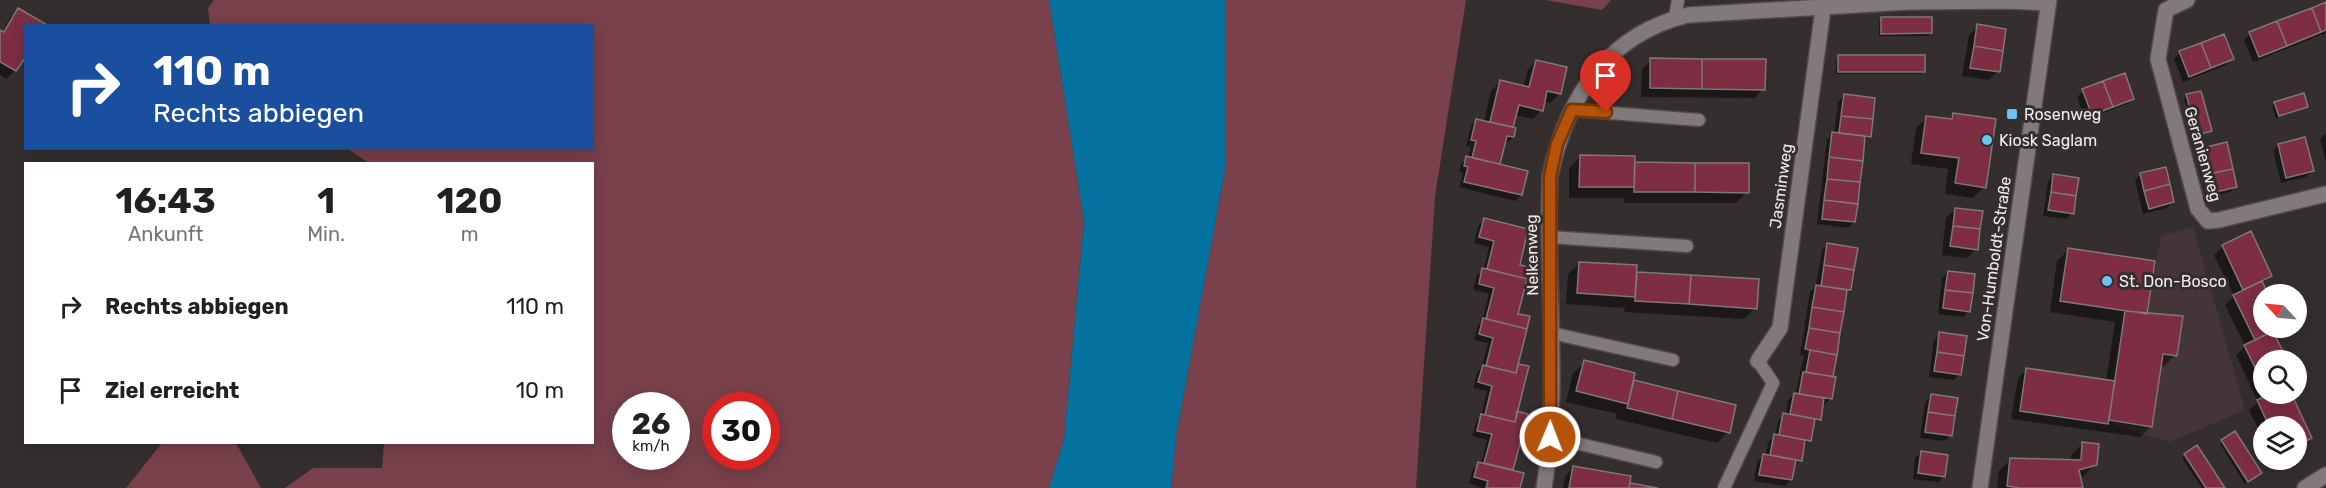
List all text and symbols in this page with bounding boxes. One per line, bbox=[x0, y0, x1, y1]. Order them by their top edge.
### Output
text: 110 m bbox=[153, 46, 271, 96]
icon: right bbox=[54, 48, 132, 126]
pin bbox=[1580, 50, 1631, 112]
icon: arrive bbox=[1589, 59, 1622, 92]
text: Rechts abbiegen bbox=[153, 97, 364, 129]
street label: Geranienweg bbox=[2180, 104, 2226, 204]
place label: Rosenweg bbox=[2024, 105, 2101, 124]
marker: Rosenweg bbox=[2005, 107, 2019, 121]
place label: Kiosk Saglam bbox=[1999, 131, 2097, 150]
marker: Kiosk Saglam bbox=[1980, 133, 1994, 147]
street label: Jasminweg bbox=[1766, 142, 1796, 230]
street label: Von-Humboldt-Straße bbox=[1973, 175, 2015, 343]
text: 16:43 bbox=[116, 179, 216, 222]
text: 1 bbox=[317, 179, 335, 222]
text: 120 bbox=[437, 179, 502, 222]
street label: Nelkenweg bbox=[1522, 214, 1542, 296]
text: Ankunft bbox=[128, 222, 203, 246]
text: Min. bbox=[307, 222, 345, 246]
text: m bbox=[461, 222, 478, 246]
place label: St. Don-Bosco bbox=[2119, 272, 2227, 291]
marker: St. Don-Bosco bbox=[2100, 274, 2114, 288]
north arrow bbox=[2253, 284, 2307, 338]
map controls bbox=[2253, 284, 2307, 470]
icon: right bbox=[54, 290, 87, 323]
text: Rechts abbiegen bbox=[105, 293, 289, 320]
text: 110 m bbox=[506, 293, 564, 320]
button: search bbox=[2253, 350, 2307, 404]
icon: arrive bbox=[54, 374, 87, 407]
text: Ziel erreicht bbox=[105, 377, 239, 404]
text: 10 m bbox=[516, 377, 564, 404]
speed limit sign: 30 bbox=[702, 392, 780, 470]
position arrow bbox=[1518, 405, 1582, 469]
text: 26 bbox=[631, 406, 671, 442]
button: layers bbox=[2253, 416, 2307, 470]
text: km/h bbox=[632, 437, 670, 455]

